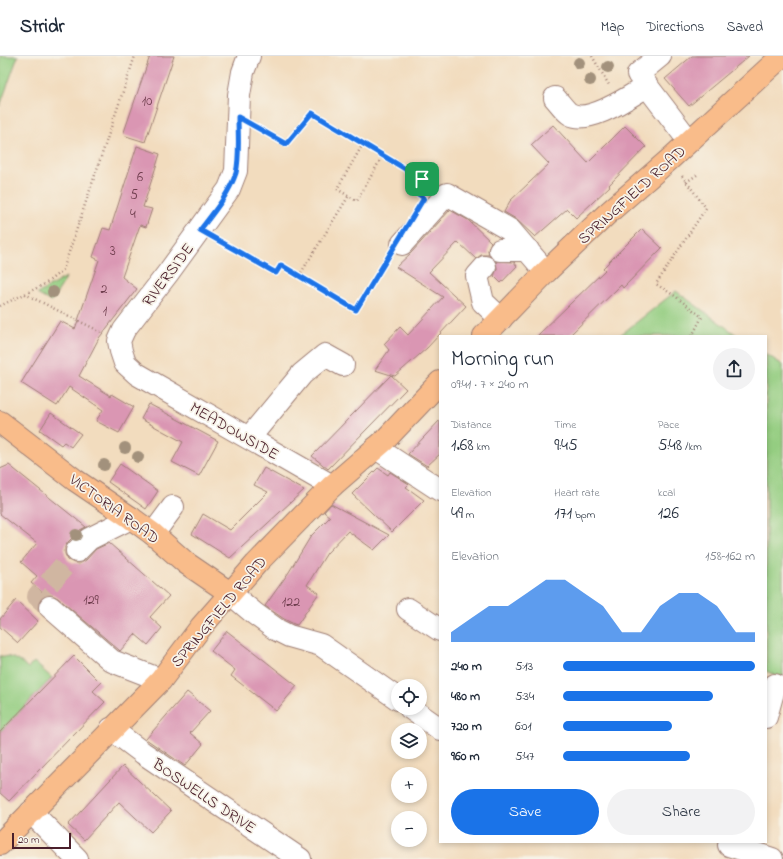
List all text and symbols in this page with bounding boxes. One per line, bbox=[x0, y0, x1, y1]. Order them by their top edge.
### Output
text: Stridr bbox=[20, 14, 64, 41]
text: Map bbox=[601, 17, 624, 38]
text: Directions bbox=[646, 17, 704, 38]
text: Saved bbox=[726, 17, 763, 38]
house number: 10 bbox=[142, 91, 152, 112]
street label: SPRINGFIELD ROAD bbox=[573, 140, 692, 251]
pin bbox=[405, 162, 439, 196]
house number: 6 bbox=[137, 167, 143, 188]
icon: arrive bbox=[411, 168, 433, 190]
house number: 5 bbox=[130, 185, 138, 206]
house number: 4 bbox=[130, 204, 136, 225]
street label: RIVERSIDE bbox=[137, 238, 200, 312]
house number: 3 bbox=[110, 241, 116, 262]
house number: 2 bbox=[101, 279, 108, 300]
house number: 1 bbox=[103, 301, 108, 322]
text: Morning run bbox=[451, 344, 554, 376]
button: share bbox=[713, 348, 755, 390]
text: 09:41 · 7 × 240 m bbox=[451, 375, 529, 394]
street label: MEADOWSIDE bbox=[185, 396, 283, 467]
text: Distance bbox=[451, 417, 492, 433]
text: Time bbox=[554, 417, 576, 433]
text: Pace bbox=[658, 417, 679, 433]
text: 1.68 bbox=[451, 433, 474, 458]
text: 9:45 bbox=[554, 433, 578, 458]
text: 5:48 bbox=[658, 433, 682, 458]
text: km bbox=[474, 439, 490, 455]
text: /km bbox=[682, 439, 702, 455]
street label: VICTORIA ROAD bbox=[63, 468, 164, 551]
text: Elevation bbox=[451, 485, 491, 501]
text: Heart rate bbox=[554, 485, 599, 501]
text: kcal bbox=[658, 485, 675, 501]
text: 49 bbox=[451, 501, 463, 526]
text: 171 bbox=[554, 501, 572, 526]
text: 126 bbox=[658, 501, 679, 526]
text: m bbox=[463, 507, 474, 523]
text: bpm bbox=[572, 507, 595, 523]
text: Elevation bbox=[451, 547, 499, 566]
text: 158–162 m bbox=[705, 547, 755, 566]
street label: SPRINGFIELD ROAD bbox=[166, 551, 273, 673]
house number: 129 bbox=[83, 590, 100, 611]
house number: 122 bbox=[282, 592, 300, 613]
text: 240 m bbox=[451, 657, 482, 676]
text: 5:13 bbox=[515, 657, 533, 676]
map controls bbox=[391, 679, 427, 847]
button: locate bbox=[391, 679, 427, 715]
text: 480 m bbox=[451, 687, 480, 706]
text: 5:34 bbox=[515, 687, 534, 706]
text: 720 m bbox=[451, 717, 482, 736]
text: 6:01 bbox=[515, 717, 532, 736]
button: layers bbox=[391, 723, 427, 759]
text: 960 m bbox=[451, 747, 480, 766]
text: 5:47 bbox=[515, 747, 534, 766]
street label: BOSWELLS DRIVE bbox=[146, 752, 260, 840]
button: + bbox=[391, 767, 427, 803]
button: Save bbox=[451, 789, 599, 835]
button: Share bbox=[607, 789, 755, 835]
button: − bbox=[391, 811, 427, 847]
scale bar bbox=[12, 831, 71, 850]
text: 20 m bbox=[18, 832, 40, 848]

